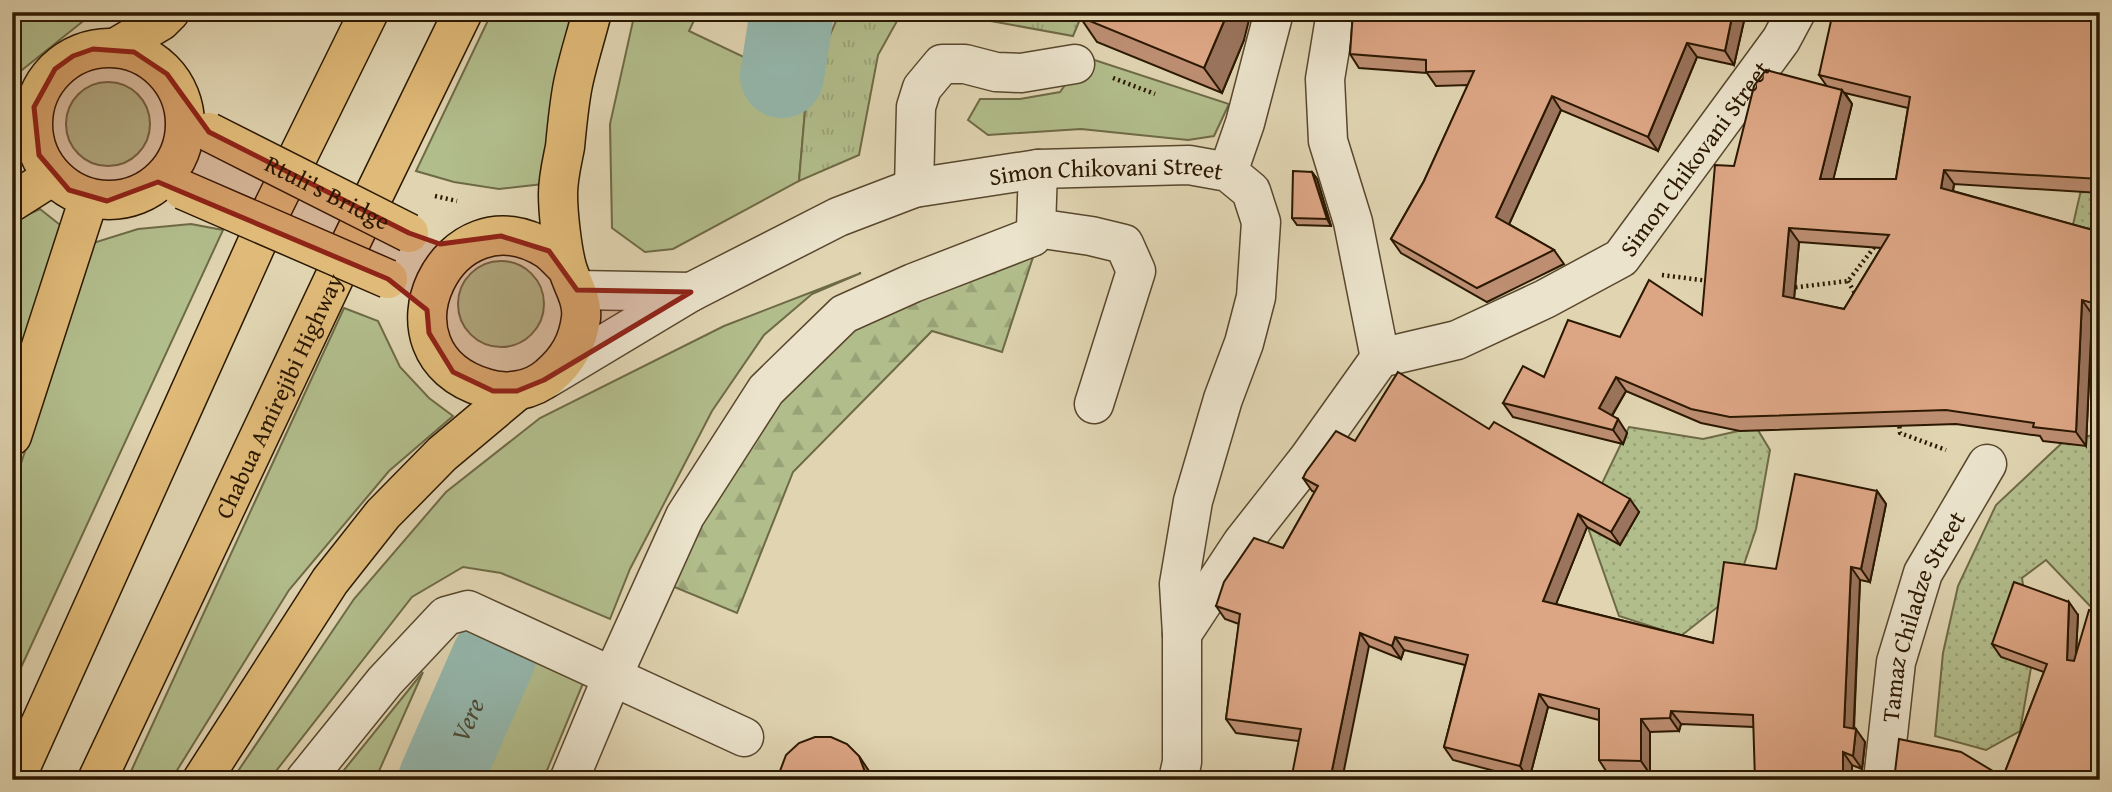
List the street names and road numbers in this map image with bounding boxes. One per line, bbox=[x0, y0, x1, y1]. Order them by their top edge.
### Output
street label: Simon Chikovani Street bbox=[1611, 53, 1778, 263]
street label: Rtuli's Bridge bbox=[259, 146, 396, 238]
street label: Simon Chikovani Street bbox=[987, 147, 1227, 194]
street label: Chabua Amirejibi Highway bbox=[206, 267, 351, 524]
street label: Tamaz Chiladze Street bbox=[1872, 504, 1974, 724]

